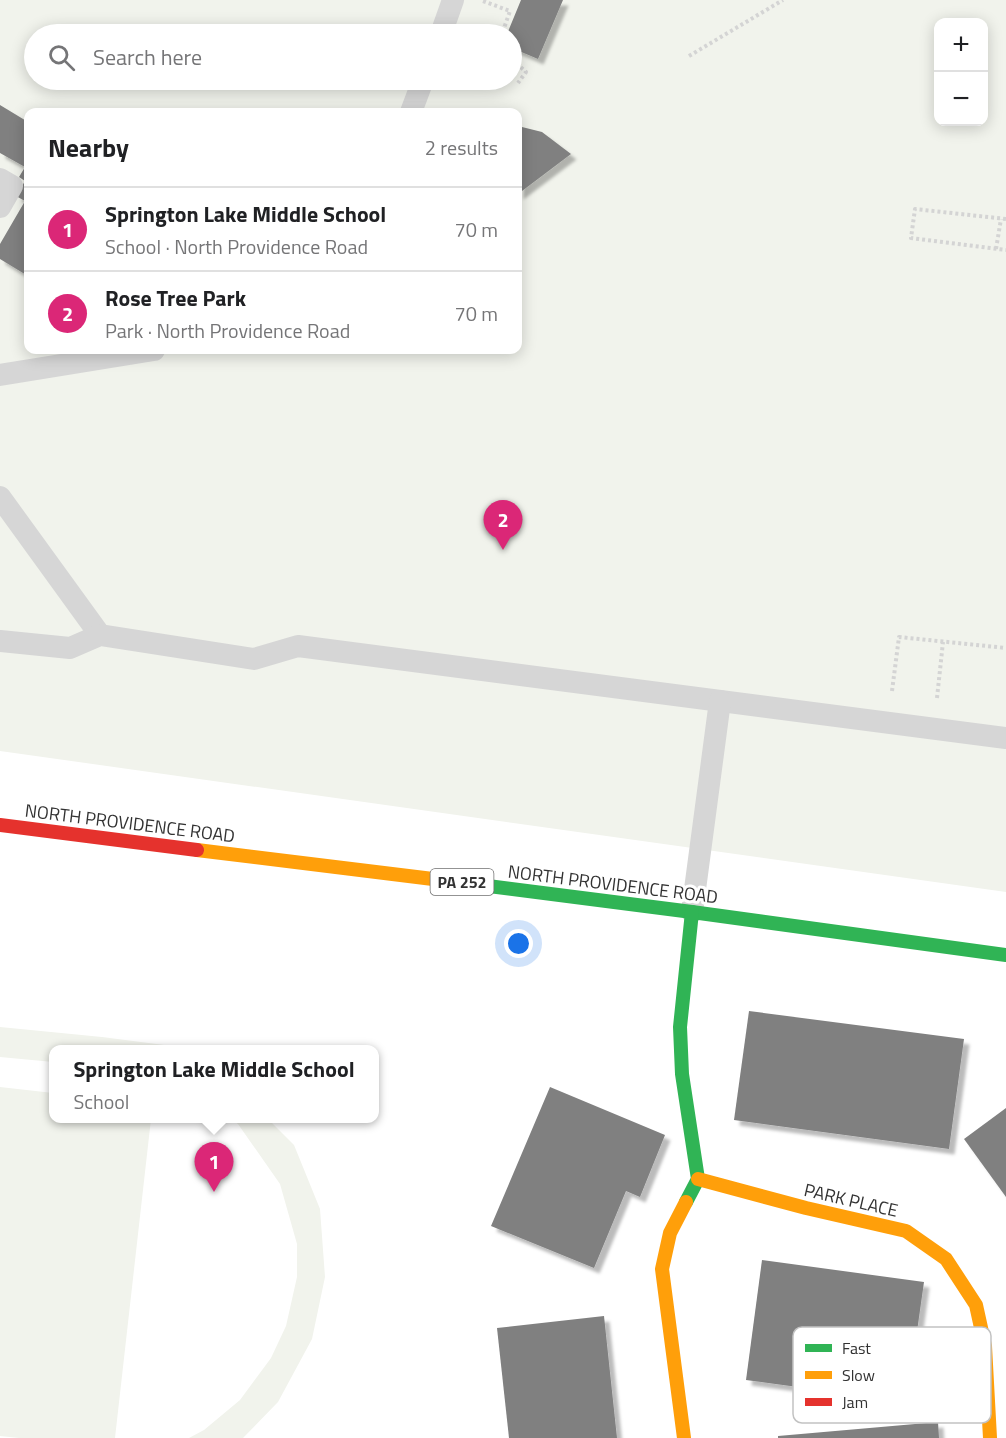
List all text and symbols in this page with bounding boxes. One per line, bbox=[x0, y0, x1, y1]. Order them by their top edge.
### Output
map controls bbox=[934, 18, 988, 126]
button: + bbox=[934, 18, 988, 72]
search box bbox=[24, 24, 522, 90]
text: Search here bbox=[93, 40, 202, 74]
icon: search bbox=[45, 41, 78, 74]
button: − bbox=[934, 72, 988, 126]
text: Nearby bbox=[48, 128, 129, 167]
text: 2 results bbox=[425, 132, 498, 163]
text: Springton Lake Middle School bbox=[105, 197, 386, 231]
text: 1 bbox=[62, 214, 73, 245]
text: 70 m bbox=[454, 214, 498, 245]
text: School · North Providence Road bbox=[105, 231, 368, 262]
text: Rose Tree Park bbox=[105, 281, 246, 315]
text: 2 bbox=[62, 298, 73, 329]
text: 70 m bbox=[454, 298, 498, 329]
text: Park · North Providence Road bbox=[105, 315, 350, 346]
pin: 2 bbox=[484, 500, 522, 550]
street label: NORTH PROVIDENCE ROAD bbox=[23, 797, 237, 849]
street label: NORTH PROVIDENCE ROAD bbox=[506, 858, 720, 910]
road number: PA 252 bbox=[430, 869, 494, 895]
your location bbox=[504, 929, 533, 958]
popup bbox=[49, 1045, 379, 1123]
text: Springton Lake Middle School bbox=[73, 1052, 355, 1086]
text: School bbox=[73, 1086, 129, 1117]
pin: 1 bbox=[194, 1142, 234, 1192]
street label: PARK PLACE bbox=[801, 1176, 901, 1224]
legend bbox=[793, 1327, 991, 1423]
text: Fast bbox=[842, 1336, 871, 1360]
text: Slow bbox=[842, 1363, 875, 1387]
text: Jam bbox=[842, 1390, 868, 1414]

